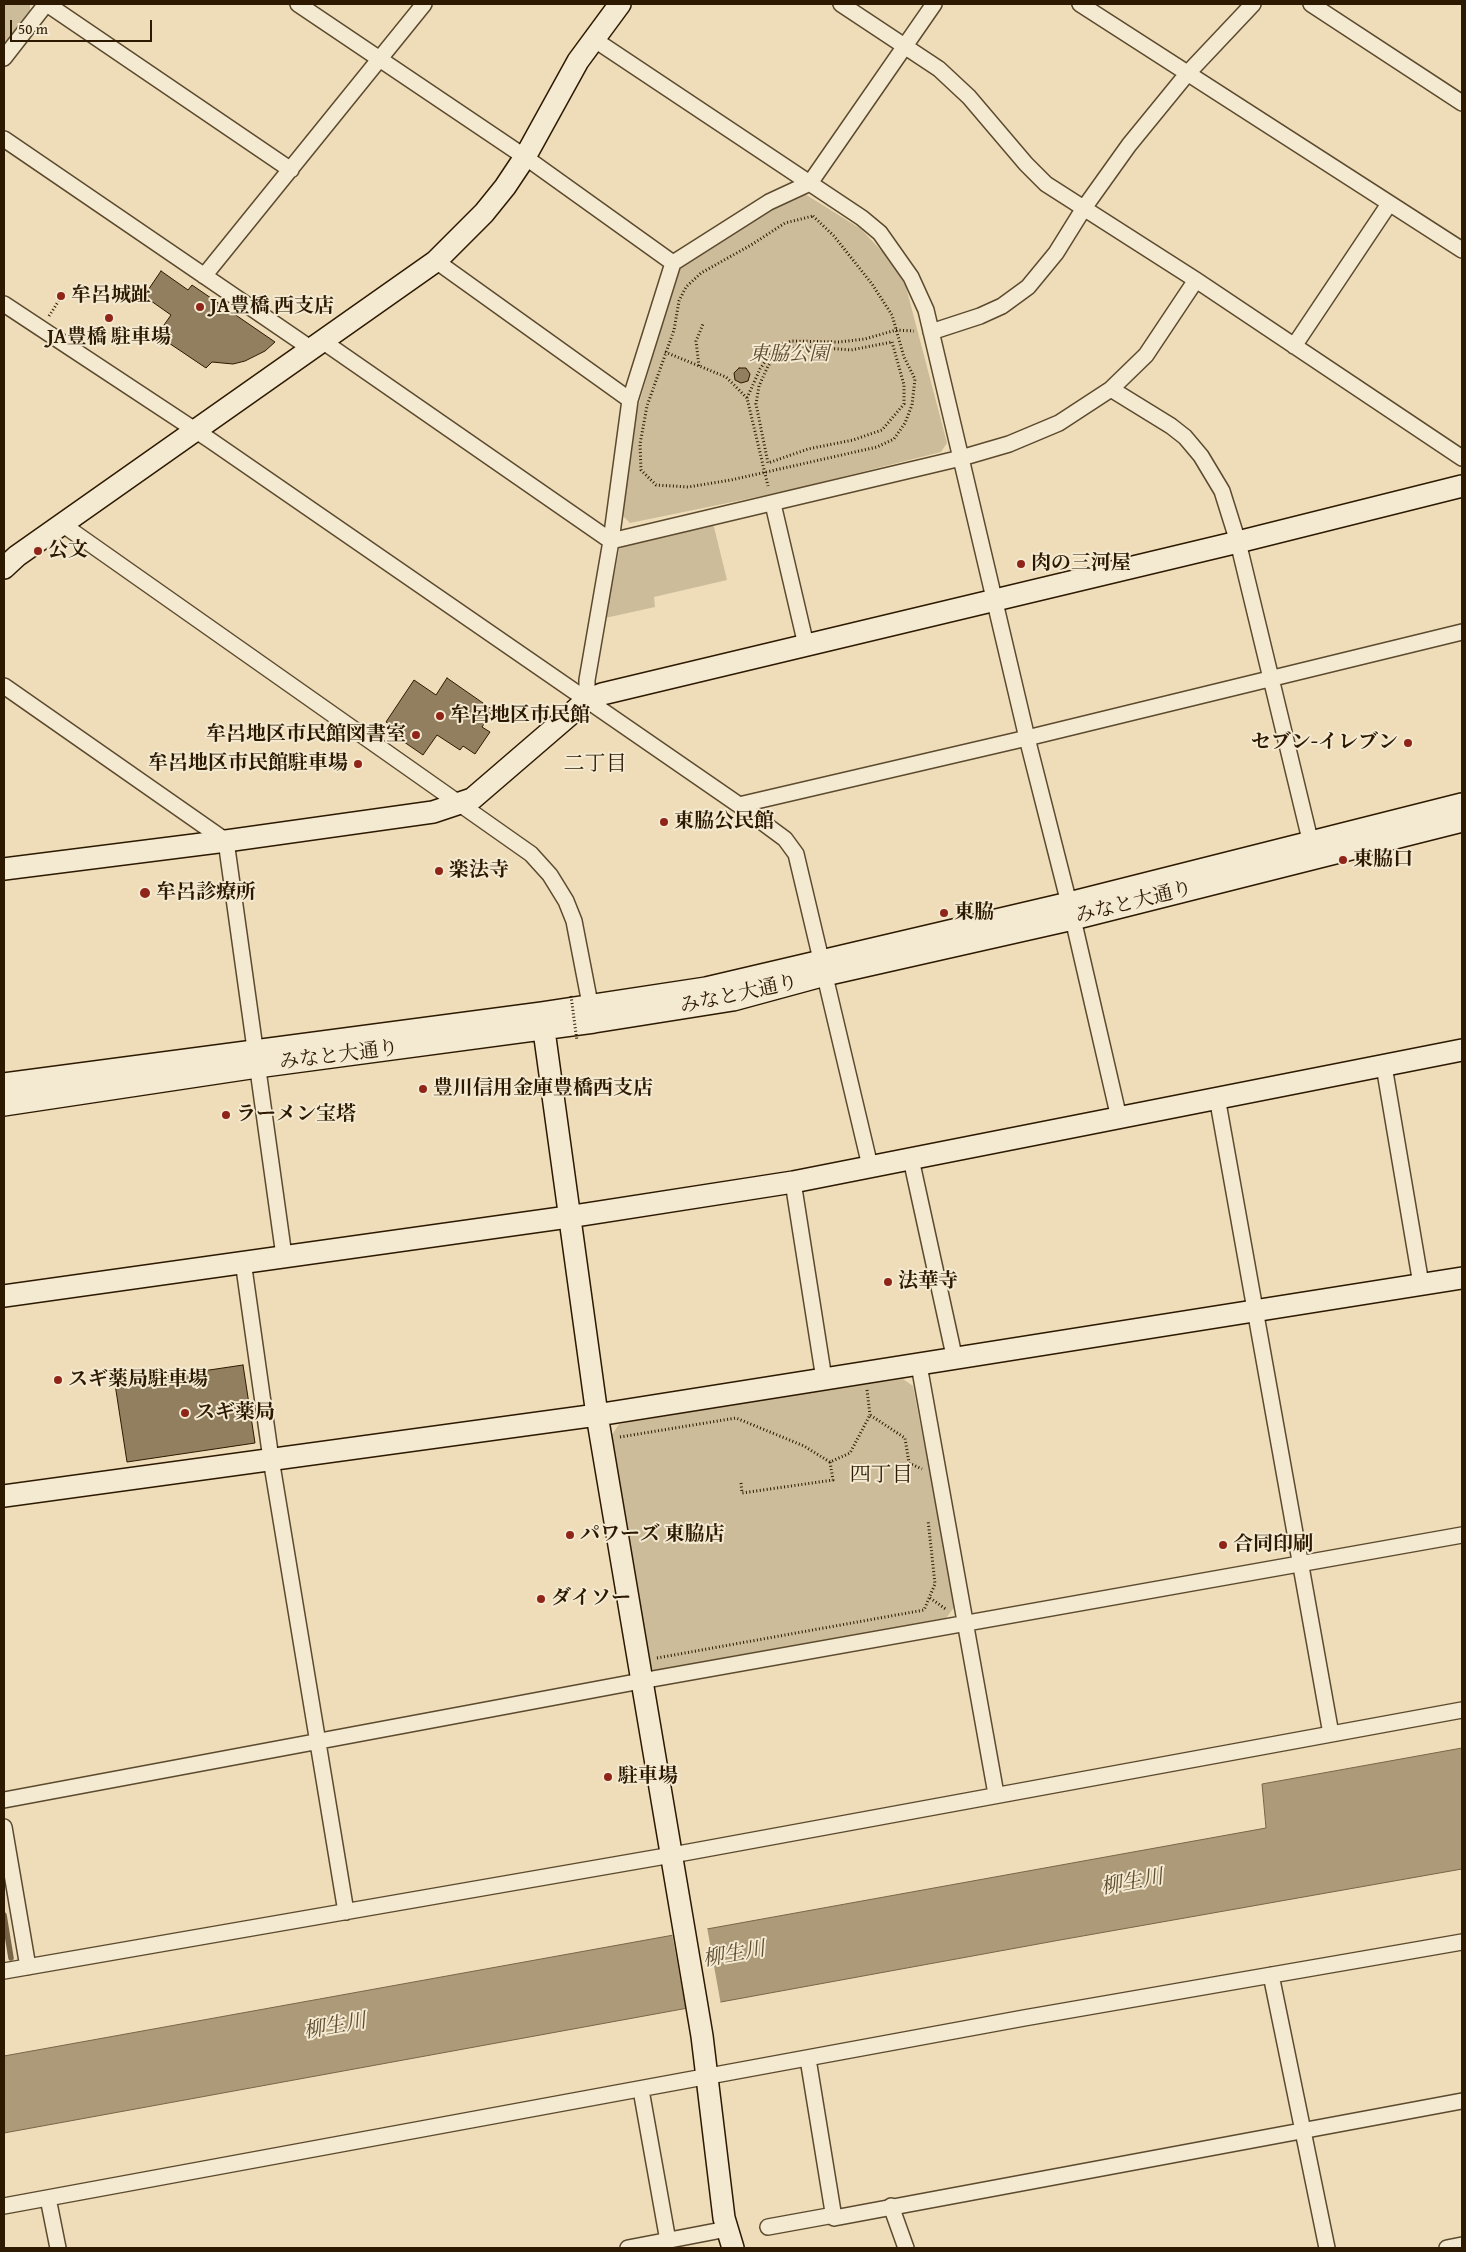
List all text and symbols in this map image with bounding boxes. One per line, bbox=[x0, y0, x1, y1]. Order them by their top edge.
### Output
scale bar bbox=[12, 10, 155, 42]
text: 50 m bbox=[18, 18, 48, 39]
place label: 牟呂城趾 bbox=[71, 284, 151, 308]
marker: 牟呂城趾 bbox=[55, 290, 67, 302]
place label: JA豊橋 西支店 bbox=[210, 295, 334, 319]
marker: JA豊橋 西支店 bbox=[194, 301, 206, 313]
marker: JA豊橋 駐車場 bbox=[103, 312, 115, 324]
place label: JA豊橋 駐車場 bbox=[47, 326, 171, 350]
park label: 東脇公園 bbox=[749, 343, 829, 367]
place label: 公文 bbox=[48, 539, 88, 563]
marker: 公文 bbox=[32, 545, 44, 557]
place label: 肉の三河屋 bbox=[1031, 552, 1131, 576]
marker: 肉の三河屋 bbox=[1015, 558, 1027, 570]
place label: 牟呂地区市民館 bbox=[450, 704, 590, 728]
marker: 牟呂地区市民館 bbox=[434, 710, 446, 722]
place label: 牟呂地区市民館図書室 bbox=[206, 723, 406, 747]
marker: 牟呂地区市民館図書室 bbox=[410, 729, 422, 741]
place label: セブン-イレブン bbox=[1251, 731, 1398, 755]
marker: セブン-イレブン bbox=[1402, 737, 1414, 749]
place label: 牟呂地区市民館駐車場 bbox=[148, 752, 348, 776]
district label: 二丁目 bbox=[564, 752, 626, 778]
marker: 牟呂地区市民館駐車場 bbox=[352, 758, 364, 770]
place label: 東脇公民館 bbox=[674, 810, 774, 834]
marker: 東脇公民館 bbox=[658, 816, 670, 828]
place label: 東脇口 bbox=[1353, 848, 1413, 872]
marker: 東脇口 bbox=[1337, 854, 1349, 866]
place label: 楽法寺 bbox=[449, 859, 509, 883]
marker: 楽法寺 bbox=[433, 865, 445, 877]
street label: みなと大通り bbox=[1073, 877, 1195, 929]
place label: 牟呂診療所 bbox=[156, 881, 256, 905]
marker: 牟呂診療所 bbox=[138, 886, 152, 900]
place label: 東脇 bbox=[954, 901, 994, 925]
marker: 東脇 bbox=[938, 907, 950, 919]
street label: みなと大通り bbox=[678, 971, 800, 1019]
street label: みなと大通り bbox=[278, 1037, 400, 1075]
place label: 豊川信用金庫豊橋西支店 bbox=[433, 1077, 653, 1101]
marker: 豊川信用金庫豊橋西支店 bbox=[417, 1083, 429, 1095]
place label: ラーメン宝塔 bbox=[236, 1103, 356, 1127]
marker: ラーメン宝塔 bbox=[220, 1109, 232, 1121]
place label: 法華寺 bbox=[898, 1270, 958, 1294]
marker: 法華寺 bbox=[882, 1276, 894, 1288]
place label: スギ薬局駐車場 bbox=[68, 1368, 208, 1392]
marker: スギ薬局駐車場 bbox=[52, 1374, 64, 1386]
place label: スギ薬局 bbox=[195, 1401, 275, 1425]
marker: スギ薬局 bbox=[179, 1407, 191, 1419]
district label: 四丁目 bbox=[850, 1463, 912, 1489]
place label: パワーズ 東脇店 bbox=[580, 1523, 724, 1547]
marker: パワーズ 東脇店 bbox=[564, 1529, 576, 1541]
place label: 合同印刷 bbox=[1233, 1533, 1313, 1557]
marker: 合同印刷 bbox=[1217, 1539, 1229, 1551]
place label: ダイソー bbox=[551, 1587, 631, 1611]
marker: ダイソー bbox=[535, 1593, 547, 1605]
place label: 駐車場 bbox=[618, 1765, 678, 1789]
marker: 駐車場 bbox=[602, 1771, 614, 1783]
water label: 柳生川 bbox=[1099, 1865, 1165, 1901]
water label: 柳生川 bbox=[701, 1937, 767, 1973]
water label: 柳生川 bbox=[302, 2009, 368, 2045]

